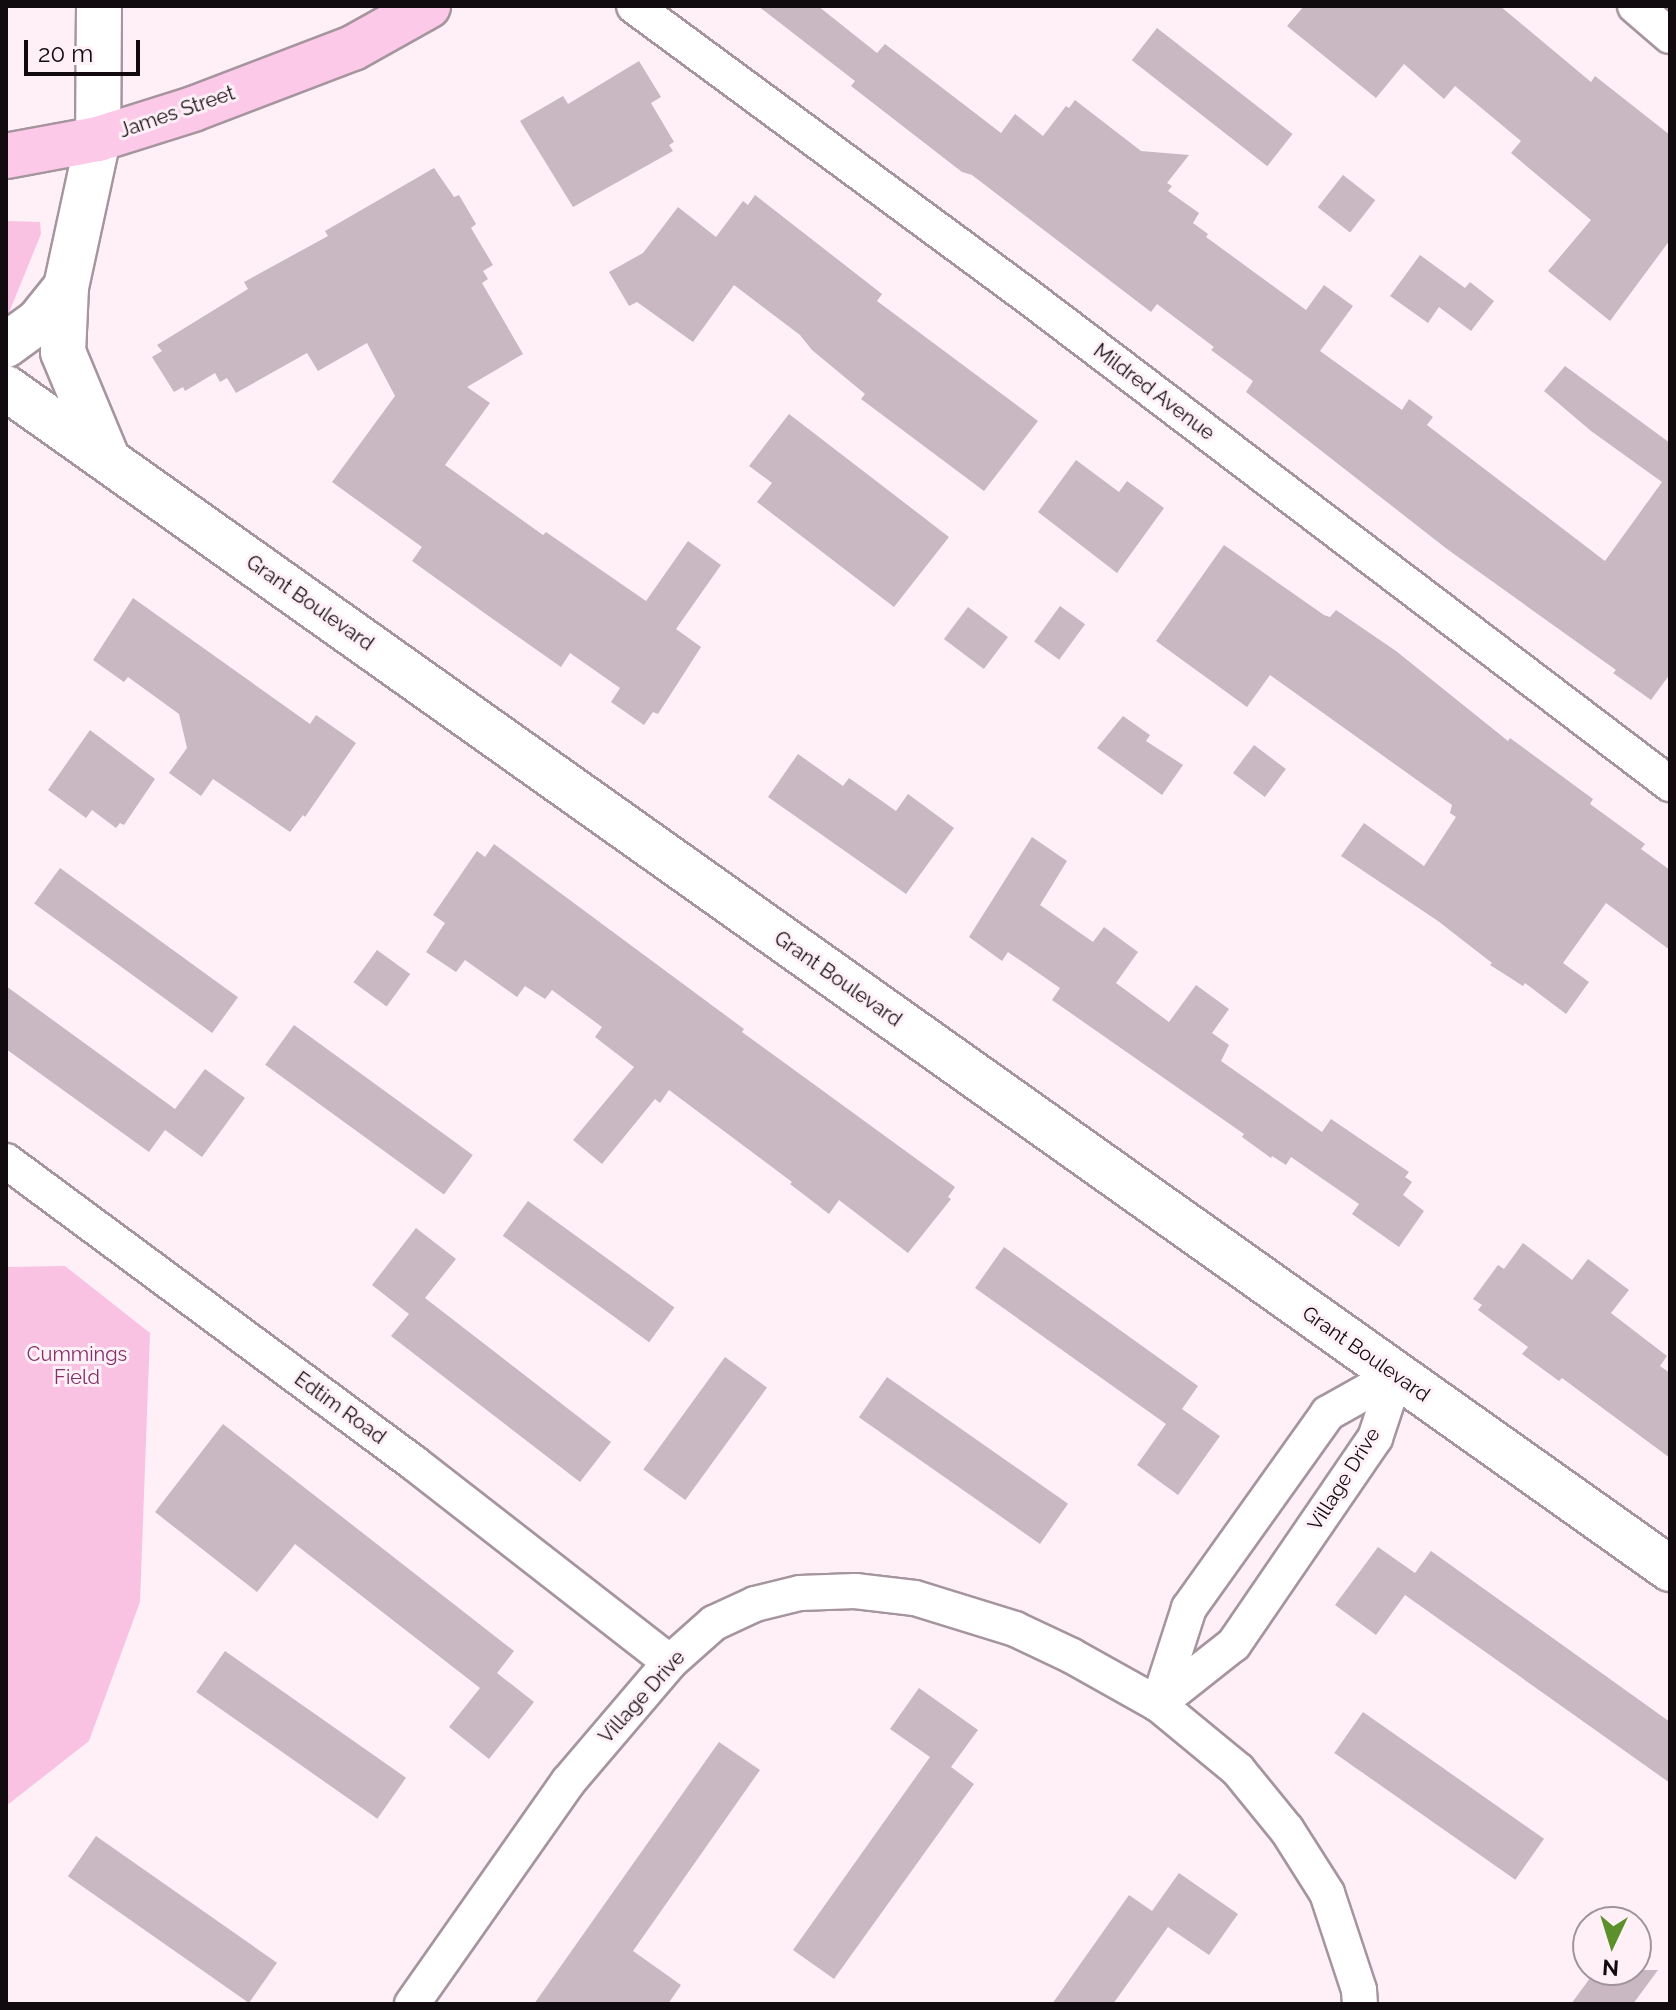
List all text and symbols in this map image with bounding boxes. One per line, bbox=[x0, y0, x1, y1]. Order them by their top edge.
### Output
scale bar bbox=[28, 24, 144, 74]
text: 20 m bbox=[38, 39, 93, 68]
street label: James Street bbox=[116, 81, 238, 143]
street label: Mildred Avenue bbox=[1089, 339, 1219, 445]
street label: Grant Boulevard bbox=[242, 550, 378, 656]
street label: Grant Boulevard bbox=[770, 926, 906, 1032]
street label: Grant Boulevard bbox=[1298, 1301, 1434, 1407]
park label: Cummings Field bbox=[27, 1343, 127, 1390]
street label: Edtim Road bbox=[290, 1367, 390, 1449]
street label: Village Drive bbox=[1303, 1423, 1385, 1535]
street label: Village Drive bbox=[594, 1646, 690, 1748]
north arrow bbox=[1572, 1906, 1652, 1986]
text: N bbox=[1601, 1954, 1620, 1982]

